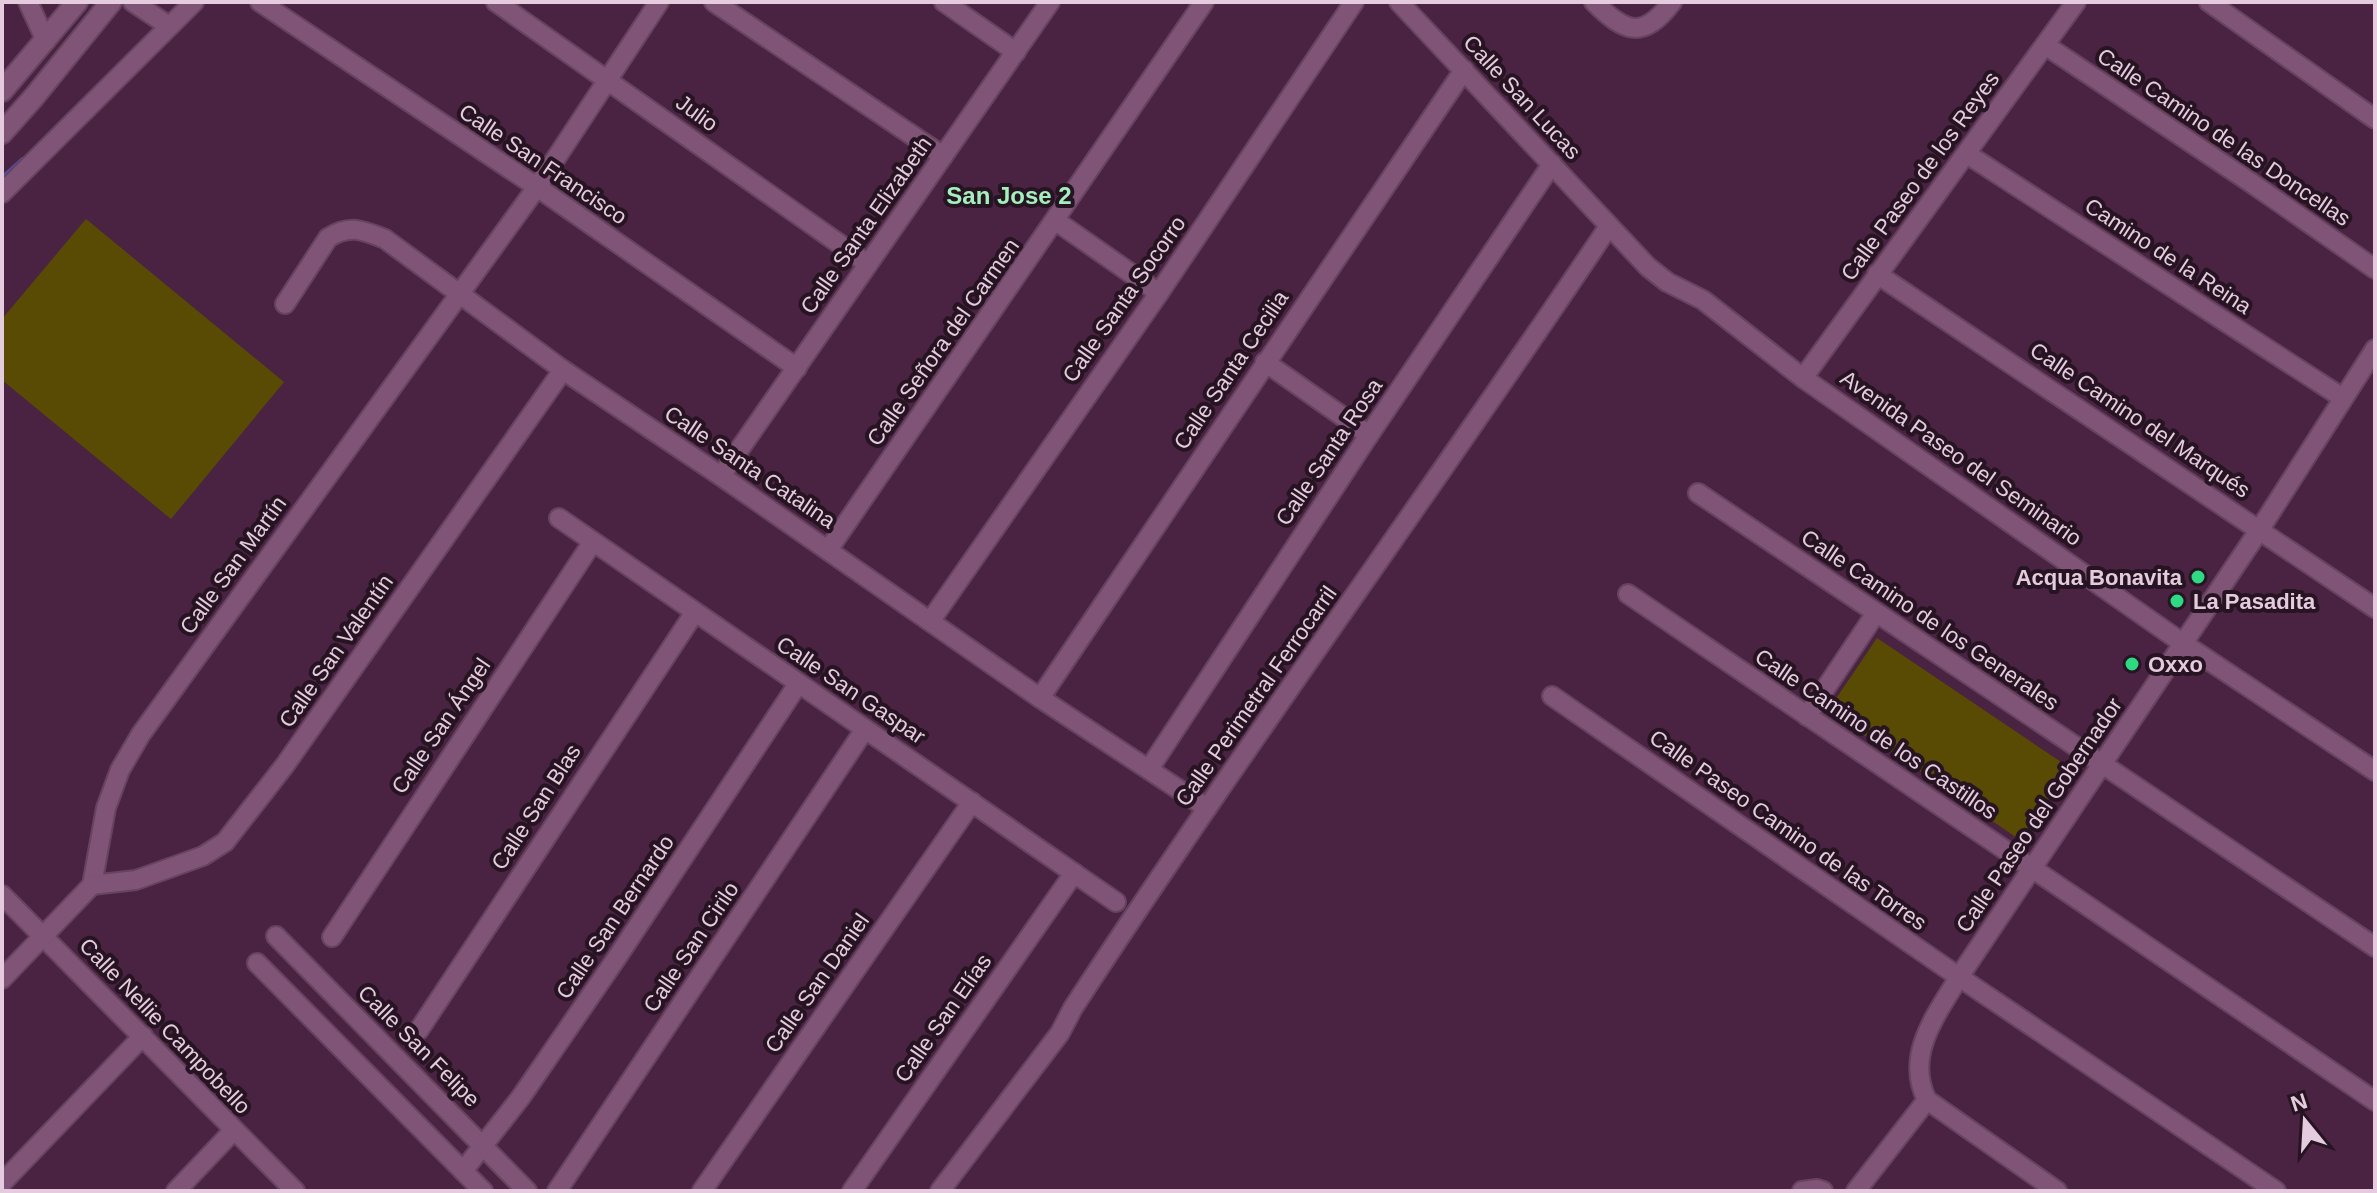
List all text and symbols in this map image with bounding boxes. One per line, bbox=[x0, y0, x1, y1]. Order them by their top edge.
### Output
street label: Calle San Lucas bbox=[1458, 30, 1586, 164]
street label: Calle Camino de las Doncellas bbox=[2093, 43, 2355, 231]
street label: Calle Paseo de los Reyes bbox=[1836, 67, 2004, 285]
street label: Julio bbox=[671, 90, 723, 136]
street label: Calle San Francisco bbox=[454, 99, 632, 229]
street label: Calle Santa Elizabeth bbox=[795, 132, 937, 318]
district label: San Jose 2 bbox=[946, 182, 1072, 209]
street label: Camino de la Reina bbox=[2080, 193, 2256, 320]
street label: Calle Santa Socorro bbox=[1057, 211, 1191, 387]
street label: Calle Señora del Carmen bbox=[862, 234, 1024, 450]
street label: Calle Santa Cecilia bbox=[1169, 285, 1294, 454]
street label: Calle Camino del Marqués bbox=[2026, 337, 2254, 503]
street label: Avenida Paseo del Seminario bbox=[1836, 365, 2086, 551]
street label: Calle Santa Rosa bbox=[1271, 373, 1388, 530]
street label: Calle Santa Catalina bbox=[660, 401, 841, 534]
street label: Calle San Martín bbox=[175, 491, 291, 639]
street label: Calle Camino de los Generales bbox=[1797, 524, 2063, 716]
place label: Acqua Bonavita bbox=[2016, 565, 2183, 590]
marker: Acqua Bonavita bbox=[2189, 568, 2207, 586]
street label: Calle San Valentín bbox=[274, 570, 398, 732]
street label: Calle Perimetral Ferrocarril bbox=[1170, 581, 1342, 811]
place label: La Pasadita bbox=[2193, 589, 2316, 614]
marker: La Pasadita bbox=[2168, 592, 2186, 610]
street label: Calle San Gaspar bbox=[772, 631, 930, 749]
street label: Calle Camino de los Castillos bbox=[1750, 644, 2002, 824]
place label: Oxxo bbox=[2148, 652, 2203, 677]
street label: Calle San Ángel bbox=[387, 654, 495, 798]
marker: Oxxo bbox=[2123, 655, 2141, 673]
street label: Calle Paseo del Gobernador bbox=[1951, 693, 2127, 937]
street label: Calle Paseo Camino de las Torres bbox=[1645, 724, 1931, 936]
street label: Calle San Blas bbox=[486, 740, 586, 874]
street label: Calle San Bernardo bbox=[551, 830, 679, 1004]
street label: Calle San Cirilo bbox=[638, 877, 744, 1017]
street label: Calle San Daniel bbox=[760, 909, 874, 1057]
street label: Calle Nellie Campobello bbox=[74, 933, 256, 1119]
street label: Calle San Elías bbox=[890, 949, 996, 1087]
street label: Calle San Felipe bbox=[353, 980, 485, 1112]
north arrow bbox=[2265, 1081, 2345, 1161]
text: N bbox=[2288, 1088, 2310, 1117]

